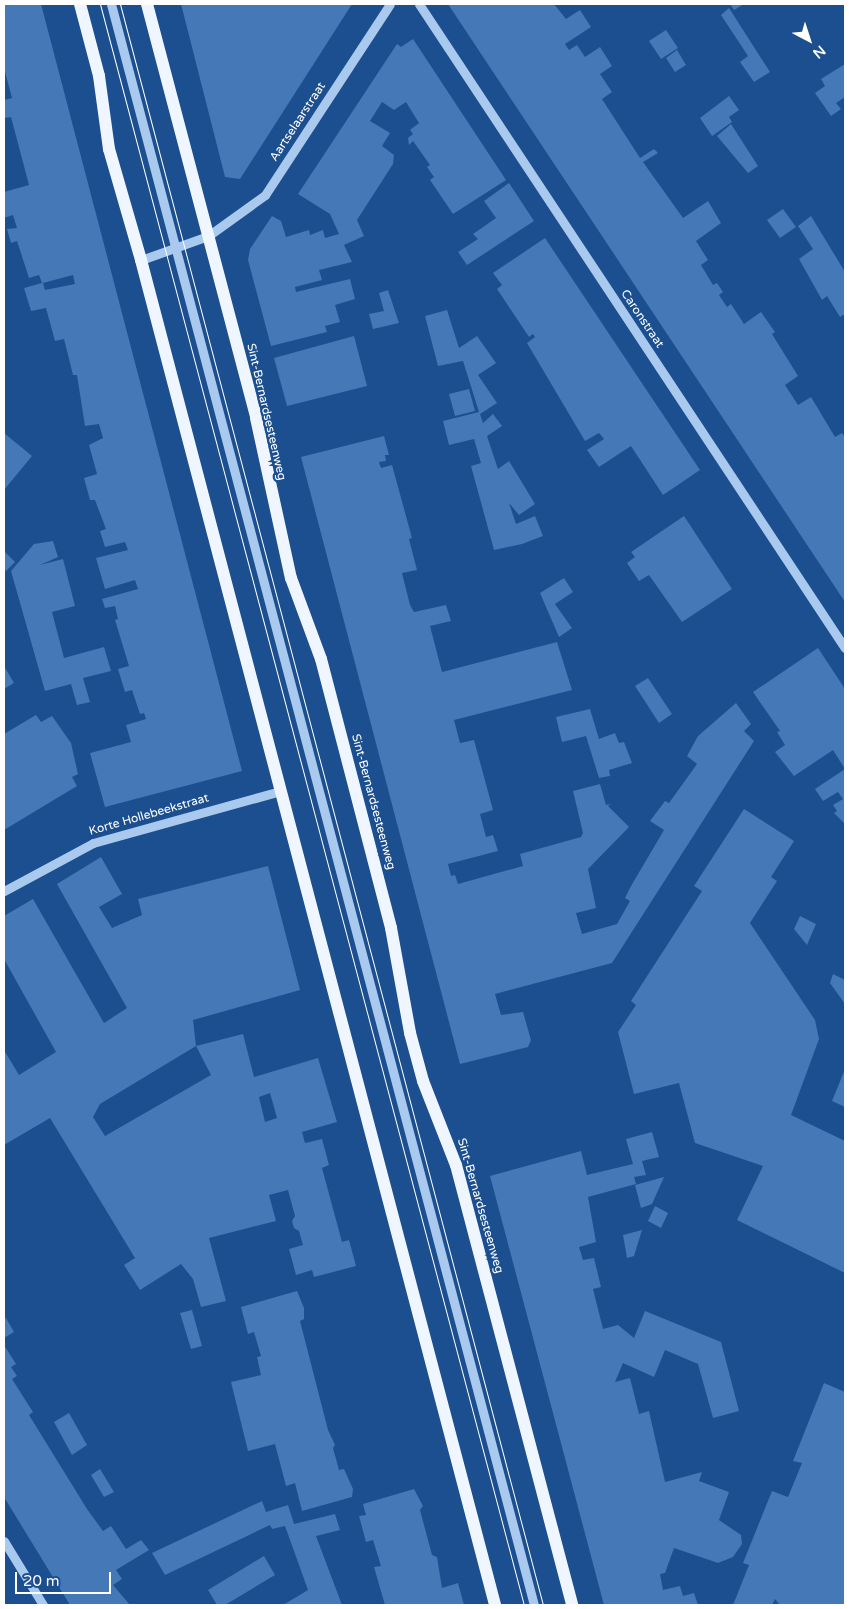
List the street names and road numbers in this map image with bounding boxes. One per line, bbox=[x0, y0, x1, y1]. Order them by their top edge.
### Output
street label: Aartselaarstraat bbox=[267, 80, 329, 164]
street label: Caronstraat bbox=[617, 287, 667, 351]
street label: Sint-Bernardsesteenweg bbox=[243, 342, 289, 482]
street label: Sint-Bernardsesteenweg bbox=[348, 733, 398, 871]
street label: Korte Hollebeekstraat bbox=[88, 791, 210, 839]
street label: Sint-Bernardsesteenweg bbox=[454, 1137, 506, 1275]

